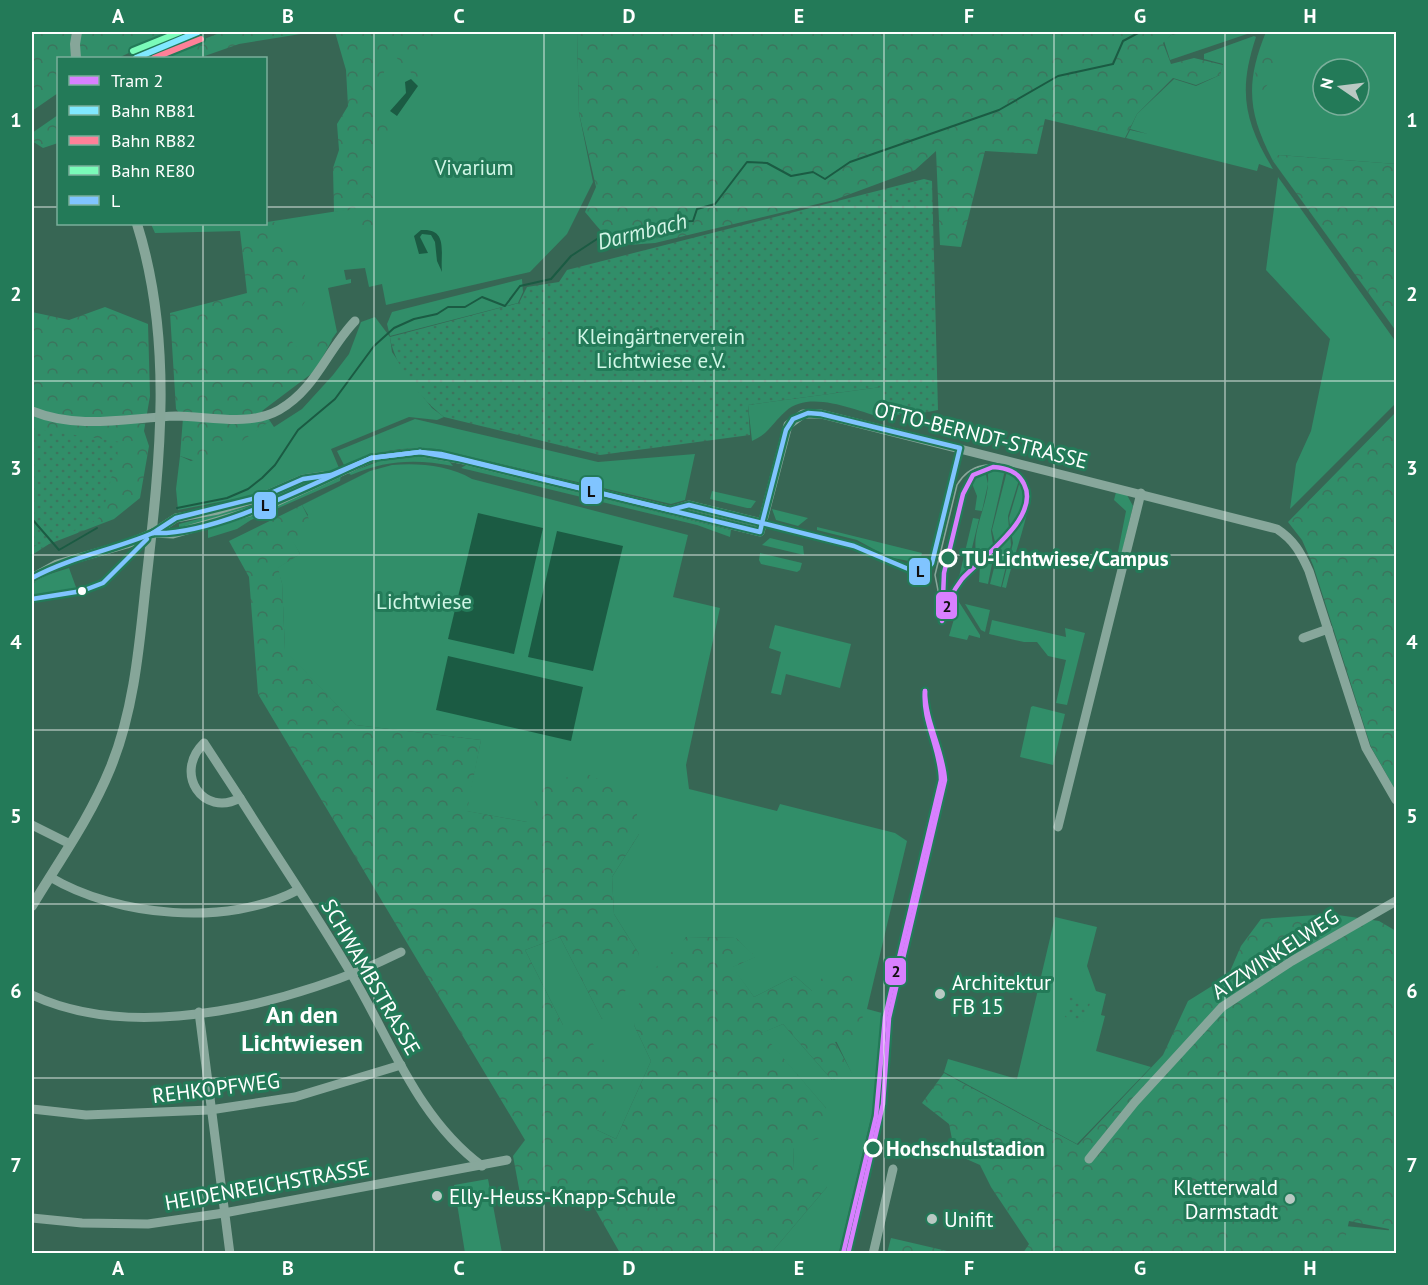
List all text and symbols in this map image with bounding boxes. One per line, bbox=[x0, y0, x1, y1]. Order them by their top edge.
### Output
text: A bbox=[112, 3, 125, 29]
text: B bbox=[282, 3, 294, 29]
text: C bbox=[453, 3, 465, 29]
text: D bbox=[623, 3, 636, 29]
text: E bbox=[794, 3, 804, 29]
text: F bbox=[964, 3, 974, 29]
text: G bbox=[1134, 3, 1146, 29]
text: H bbox=[1303, 3, 1317, 29]
legend bbox=[57, 57, 267, 225]
north arrow bbox=[1311, 57, 1371, 117]
text: Tram 2 bbox=[111, 69, 163, 92]
text: N bbox=[1315, 76, 1337, 91]
text: Bahn RB81 bbox=[111, 99, 196, 122]
text: 1 bbox=[10, 107, 22, 133]
text: 1 bbox=[1406, 107, 1418, 133]
text: Bahn RB82 bbox=[111, 129, 196, 152]
park label: Vivarium bbox=[433, 154, 514, 181]
text: Bahn RE80 bbox=[111, 159, 195, 182]
text: L bbox=[111, 189, 120, 212]
water label: Darmbach bbox=[594, 206, 690, 256]
text: 2 bbox=[10, 281, 22, 307]
text: 2 bbox=[1406, 281, 1418, 307]
park label: Kleingärtnerverein Lichtwiese e.V. bbox=[577, 323, 745, 374]
street label: OTTO-BERNDT-STRASSE bbox=[872, 395, 1090, 475]
text: 3 bbox=[10, 455, 22, 481]
text: 3 bbox=[1406, 455, 1418, 481]
line badge: L bbox=[580, 476, 603, 505]
text: L bbox=[587, 481, 596, 501]
line badge: L bbox=[253, 491, 277, 520]
text: L bbox=[261, 495, 270, 515]
place label: TU-Lichtwiese/Campus bbox=[962, 545, 1169, 572]
marker: TU-Lichtwiese/Campus bbox=[939, 549, 957, 567]
line badge: L bbox=[908, 557, 931, 586]
text: L bbox=[916, 561, 925, 581]
unlabelled marker bbox=[76, 585, 88, 597]
park label: Lichtwiese bbox=[376, 588, 472, 615]
line badge: 2 bbox=[935, 591, 958, 620]
text: 2 bbox=[942, 596, 952, 616]
text: 4 bbox=[10, 629, 22, 655]
text: 4 bbox=[1406, 629, 1418, 655]
text: 5 bbox=[10, 803, 22, 829]
text: 5 bbox=[1406, 803, 1418, 829]
street label: SCHWAMBSTRASSE bbox=[315, 894, 427, 1060]
street label: ATZWINKELWEG bbox=[1206, 903, 1344, 1005]
line badge: 2 bbox=[884, 957, 907, 986]
text: 2 bbox=[891, 961, 901, 981]
place label: Architektur FB 15 bbox=[952, 969, 1051, 1020]
text: 6 bbox=[10, 978, 22, 1004]
text: 6 bbox=[1406, 978, 1418, 1004]
marker: Architektur FB 15 bbox=[933, 987, 947, 1001]
district label: An den Lichtwiesen bbox=[241, 999, 363, 1058]
street label: REHKOPFWEG bbox=[151, 1067, 281, 1109]
place label: Hochschulstadion bbox=[886, 1135, 1045, 1162]
marker: Hochschulstadion bbox=[864, 1139, 882, 1157]
text: 7 bbox=[10, 1152, 22, 1178]
text: 7 bbox=[1406, 1152, 1418, 1178]
street label: HEIDENREICHSTRASSE bbox=[163, 1154, 371, 1216]
place label: Kletterwald Darmstadt bbox=[1173, 1174, 1278, 1225]
place label: Elly-Heuss-Knapp-Schule bbox=[449, 1183, 676, 1210]
marker: Elly-Heuss-Knapp-Schule bbox=[430, 1189, 444, 1203]
marker: Kletterwald Darmstadt bbox=[1283, 1192, 1297, 1206]
place label: Unifit bbox=[944, 1206, 993, 1233]
marker: Unifit bbox=[925, 1212, 939, 1226]
text: A bbox=[112, 1255, 125, 1281]
text: B bbox=[282, 1255, 294, 1281]
text: C bbox=[453, 1255, 465, 1281]
text: D bbox=[623, 1255, 636, 1281]
text: E bbox=[794, 1255, 804, 1281]
text: F bbox=[964, 1255, 974, 1281]
text: G bbox=[1134, 1255, 1146, 1281]
text: H bbox=[1303, 1255, 1317, 1281]

